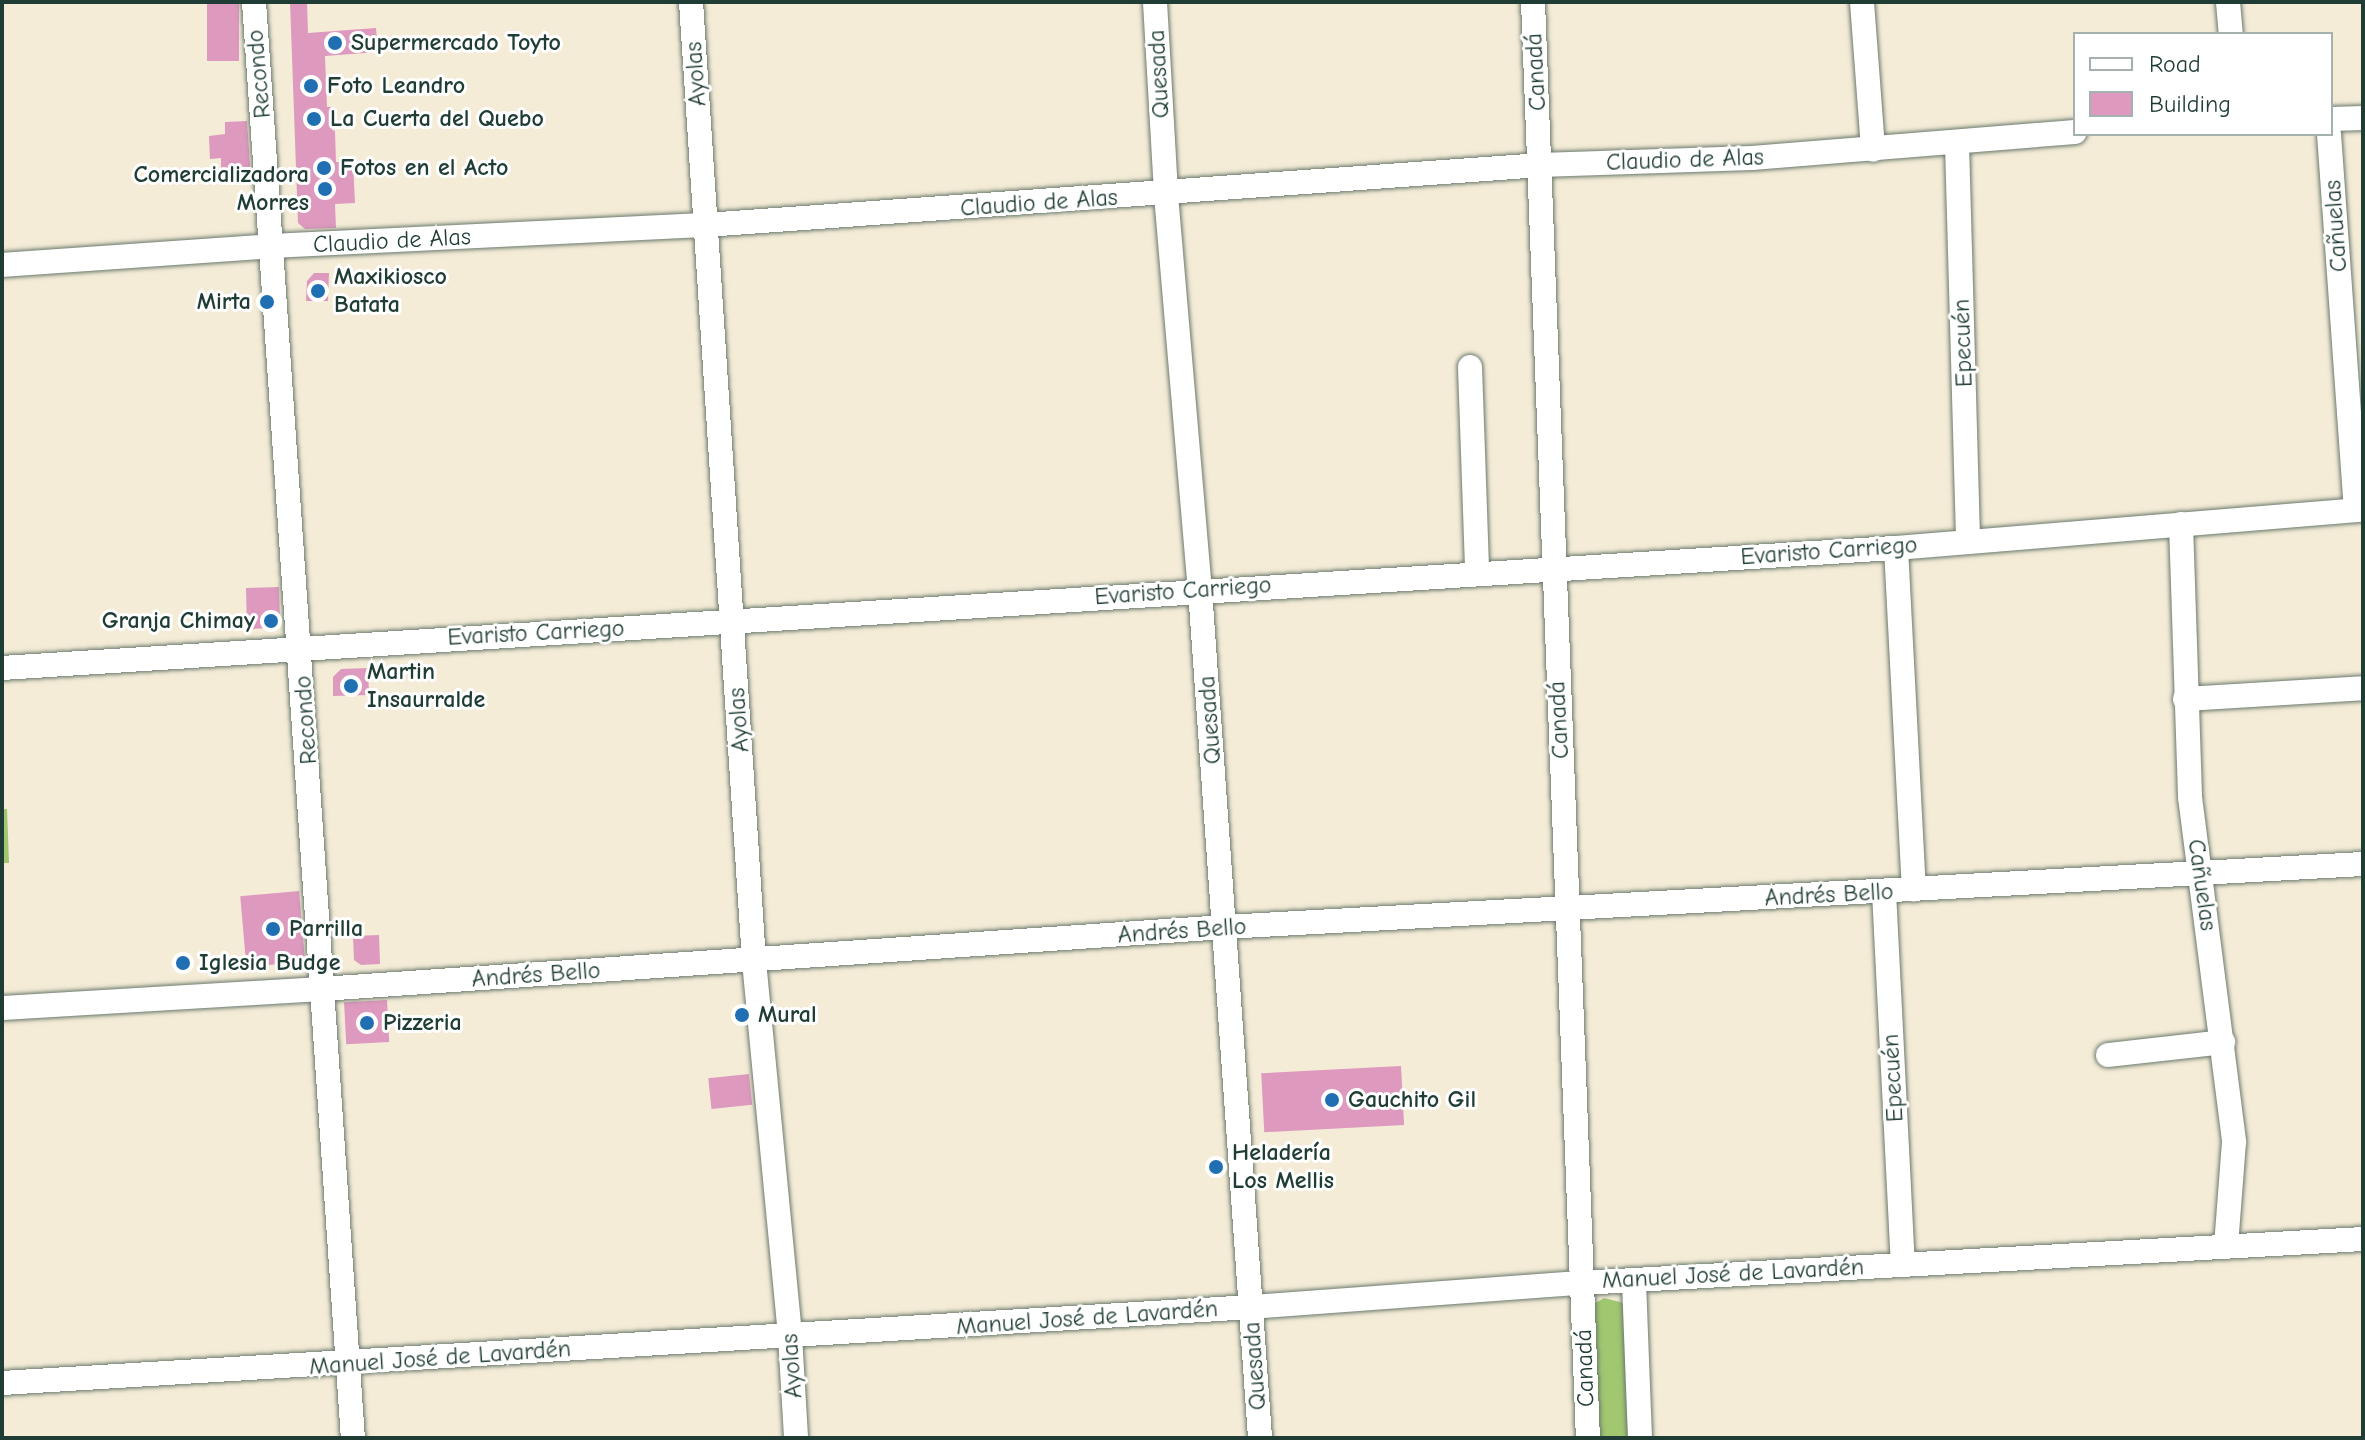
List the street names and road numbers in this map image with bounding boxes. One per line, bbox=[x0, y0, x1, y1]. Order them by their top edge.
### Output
street label: Recondo bbox=[241, 28, 277, 120]
street label: Quesada bbox=[1142, 29, 1176, 119]
street label: Canadá bbox=[1520, 32, 1552, 112]
street label: Ayolas bbox=[679, 41, 713, 107]
street label: Claudio de Alas bbox=[1606, 143, 1764, 177]
street label: Cañuelas bbox=[2318, 179, 2354, 273]
street label: Claudio de Alas bbox=[959, 183, 1119, 223]
street label: Claudio de Alas bbox=[312, 222, 472, 260]
street label: Epecuén bbox=[1947, 298, 1979, 388]
street label: Evaristo Carriego bbox=[1740, 530, 1918, 572]
street label: Evaristo Carriego bbox=[1094, 570, 1272, 612]
street label: Evaristo Carriego bbox=[447, 614, 625, 652]
street label: Recondo bbox=[289, 675, 323, 765]
street label: Quesada bbox=[1193, 675, 1227, 765]
street label: Canadá bbox=[1543, 680, 1575, 760]
street label: Ayolas bbox=[722, 687, 756, 753]
street label: Cañuelas bbox=[2181, 837, 2223, 933]
street label: Andrés Bello bbox=[1764, 877, 1894, 913]
street label: Andrés Bello bbox=[1117, 912, 1247, 950]
street label: Andrés Bello bbox=[471, 956, 601, 994]
street label: Epecuén bbox=[1876, 1033, 1910, 1123]
street label: Manuel José de Lavardén bbox=[1601, 1253, 1865, 1295]
street label: Manuel José de Lavardén bbox=[955, 1294, 1219, 1342]
street label: Quesada bbox=[1238, 1321, 1272, 1411]
street label: Canadá bbox=[1569, 1329, 1601, 1407]
street label: Ayolas bbox=[775, 1333, 809, 1399]
street label: Manuel José de Lavardén bbox=[308, 1334, 572, 1382]

